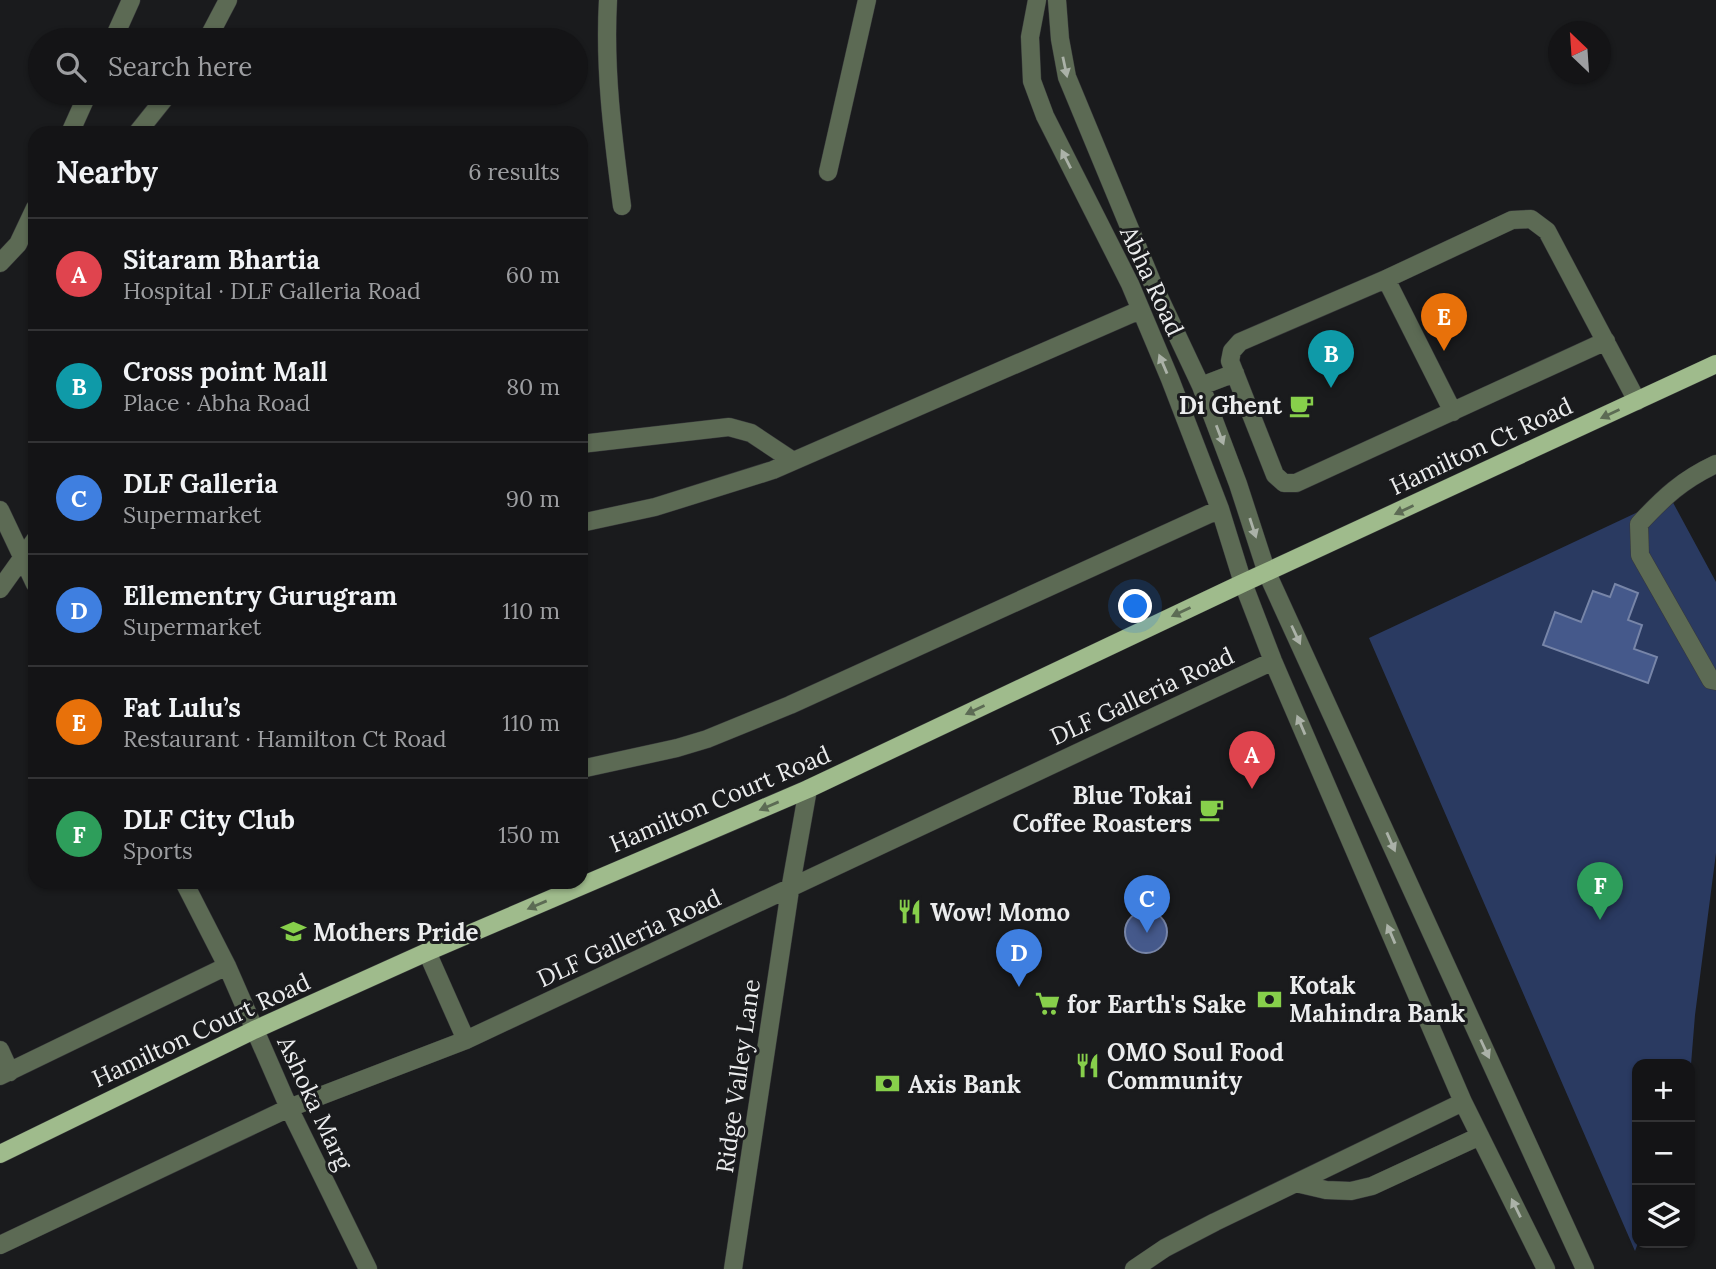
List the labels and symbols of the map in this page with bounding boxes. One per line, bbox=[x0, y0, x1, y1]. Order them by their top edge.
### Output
north arrow bbox=[1548, 21, 1611, 84]
one-way arrow bbox=[1060, 56, 1071, 78]
one-way arrow bbox=[1061, 149, 1072, 169]
street label: Abha Road bbox=[1113, 220, 1191, 341]
pin: E bbox=[1421, 293, 1467, 351]
pin: B bbox=[1308, 330, 1354, 388]
one-way arrow bbox=[1158, 354, 1169, 375]
place label: Di Ghent bbox=[1179, 390, 1283, 421]
street label: Hamilton Ct Road bbox=[1385, 390, 1577, 502]
cafe icon: Di Ghent bbox=[1288, 391, 1316, 419]
one-way arrow bbox=[1600, 408, 1620, 420]
one-way arrow bbox=[1214, 425, 1225, 446]
one-way arrow bbox=[1394, 504, 1414, 515]
one-way arrow bbox=[1248, 518, 1258, 539]
your location bbox=[1118, 589, 1152, 623]
one-way arrow bbox=[1171, 607, 1191, 618]
one-way arrow bbox=[1291, 624, 1302, 645]
street label: DLF Galleria Road bbox=[1045, 640, 1239, 752]
one-way arrow bbox=[965, 704, 985, 716]
one-way arrow bbox=[1295, 714, 1306, 735]
pin: A bbox=[1229, 731, 1275, 789]
street label: Hamilton Court Road bbox=[605, 738, 835, 860]
place label: Blue Tokai Coffee Roasters bbox=[1012, 780, 1192, 839]
cafe icon: Blue Tokai Coffee Roasters bbox=[1198, 795, 1226, 823]
one-way arrow bbox=[759, 800, 779, 812]
one-way arrow bbox=[1385, 831, 1396, 852]
pin: F bbox=[1577, 862, 1623, 920]
pin: C bbox=[1124, 875, 1170, 933]
street label: DLF Galleria Road bbox=[532, 882, 726, 994]
place label: Wow! Momo bbox=[930, 897, 1070, 928]
restaurant icon: Wow! Momo bbox=[896, 898, 924, 926]
one-way arrow bbox=[527, 899, 548, 910]
place label: Mothers Pride bbox=[313, 917, 478, 948]
school or university icon: Mothers Pride bbox=[279, 918, 307, 946]
one-way arrow bbox=[1385, 924, 1397, 944]
pin: D bbox=[996, 929, 1042, 987]
street label: Hamilton Court Road bbox=[87, 966, 315, 1094]
place label: Kotak Mahindra Bank bbox=[1289, 970, 1465, 1029]
street label: Ridge Valley Lane bbox=[709, 977, 767, 1175]
bank icon: Kotak Mahindra Bank bbox=[1255, 985, 1283, 1013]
place label: for Earth's Sake bbox=[1067, 989, 1246, 1020]
supermarket icon: for Earth's Sake bbox=[1033, 990, 1061, 1018]
street label: Ashoka Marg bbox=[270, 1030, 360, 1176]
place label: OMO Soul Food Community bbox=[1107, 1037, 1284, 1096]
one-way arrow bbox=[1480, 1038, 1491, 1059]
restaurant icon: OMO Soul Food Community bbox=[1073, 1052, 1101, 1080]
place label: Axis Bank bbox=[908, 1069, 1021, 1100]
bank icon: Axis Bank bbox=[874, 1070, 902, 1098]
one-way arrow bbox=[1510, 1198, 1521, 1218]

